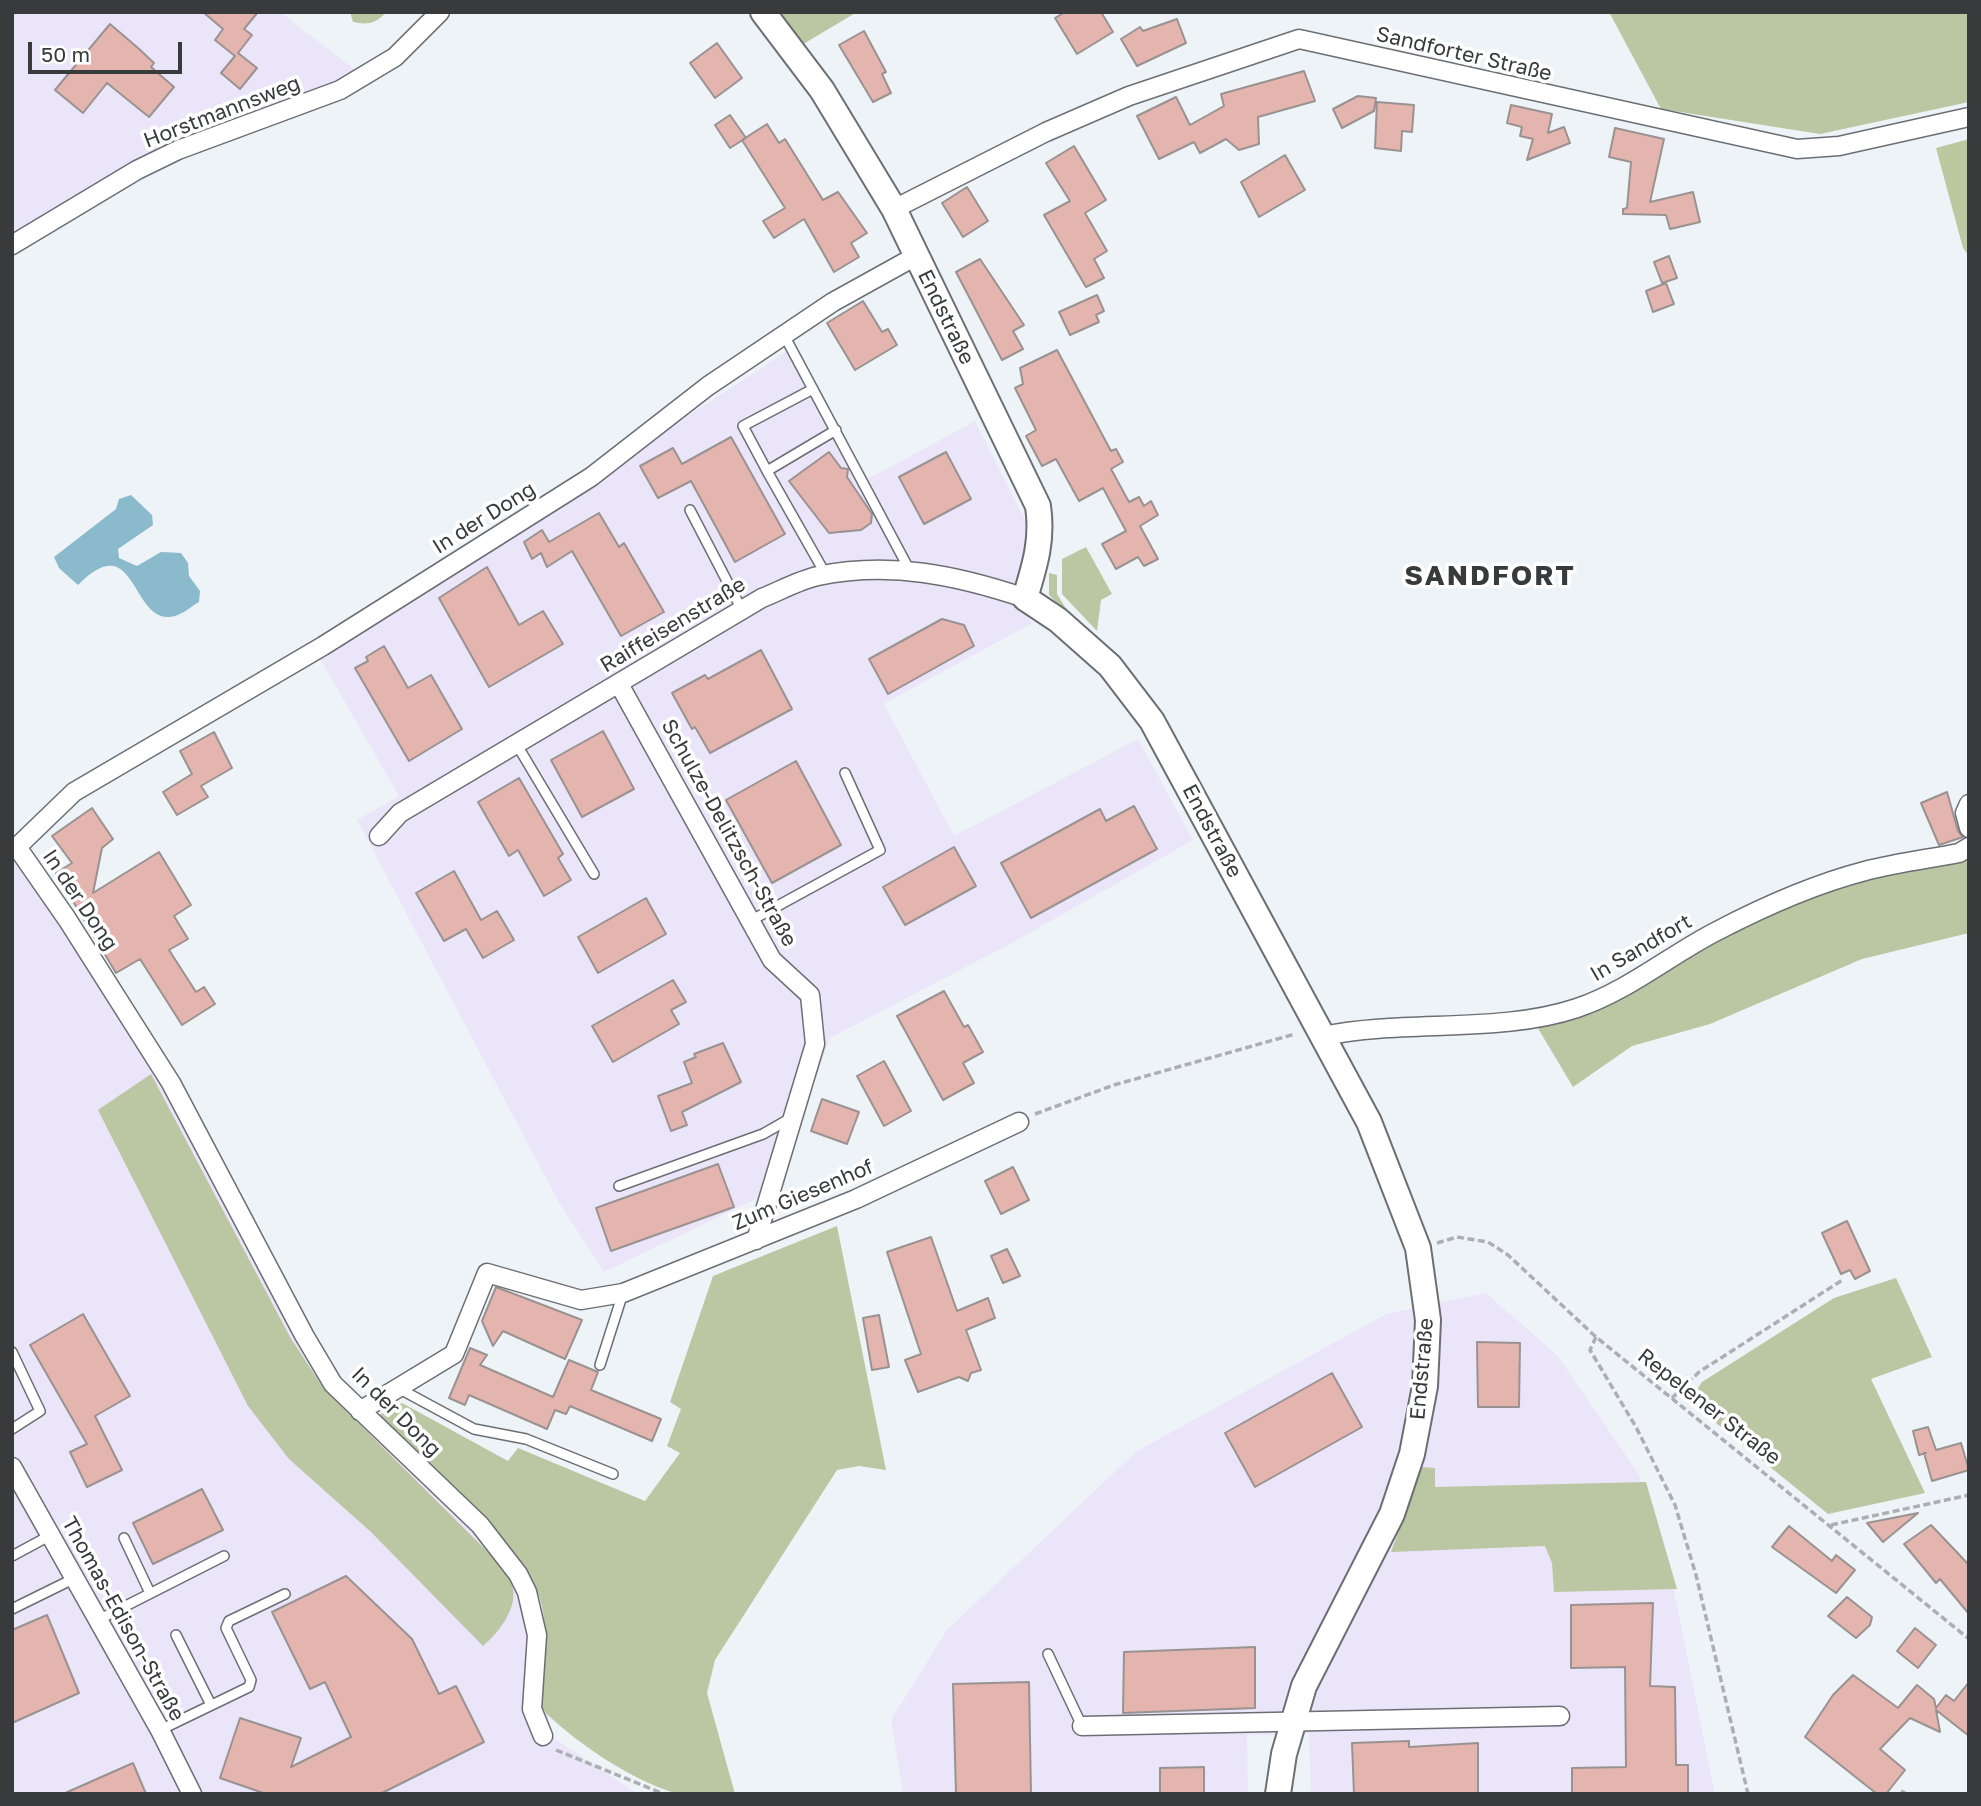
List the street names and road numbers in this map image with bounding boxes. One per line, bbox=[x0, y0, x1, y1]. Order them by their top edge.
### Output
street label: Sandforter Straße bbox=[1374, 22, 1554, 86]
street label: Horstmannsweg bbox=[140, 71, 304, 153]
street label: Endstraße bbox=[912, 265, 980, 369]
street label: In der Dong bbox=[428, 476, 540, 560]
street label: Raiffeisenstraße bbox=[596, 572, 750, 678]
street label: Schulze-Delitzsch-Straße bbox=[656, 715, 802, 951]
street label: Endstraße bbox=[1177, 780, 1247, 882]
street label: In der Dong bbox=[37, 845, 123, 955]
street label: In Sandfort bbox=[1586, 909, 1696, 987]
street label: Zum Giesenhof bbox=[729, 1154, 877, 1236]
street label: Endstraße bbox=[1405, 1317, 1439, 1421]
street label: Repelener Straße bbox=[1633, 1343, 1785, 1471]
street label: In der Dong bbox=[346, 1362, 446, 1462]
street label: Thomas-Edison-Straße bbox=[56, 1513, 190, 1725]

